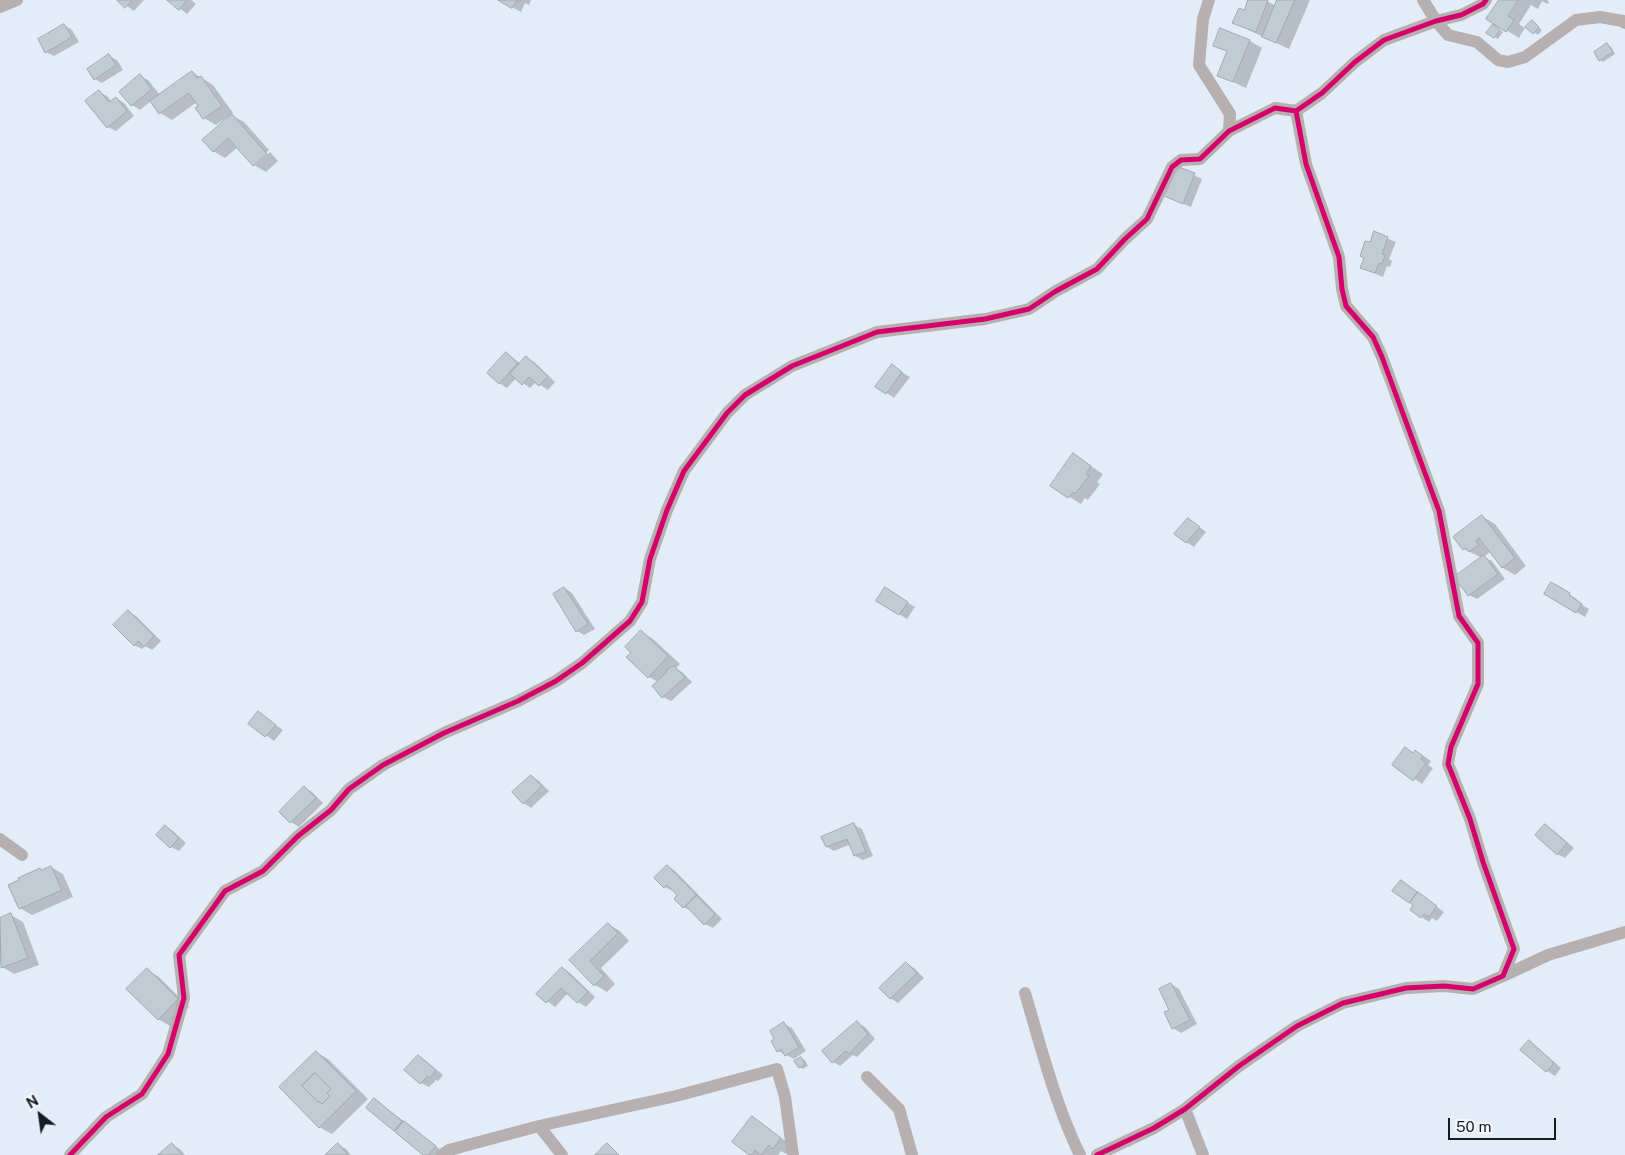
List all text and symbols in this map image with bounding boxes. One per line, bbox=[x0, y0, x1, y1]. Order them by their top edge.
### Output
north arrow bbox=[15, 1090, 65, 1140]
text: N bbox=[24, 1092, 41, 1112]
scale bar bbox=[1450, 1108, 1558, 1140]
text: 50 m bbox=[1456, 1118, 1491, 1135]

